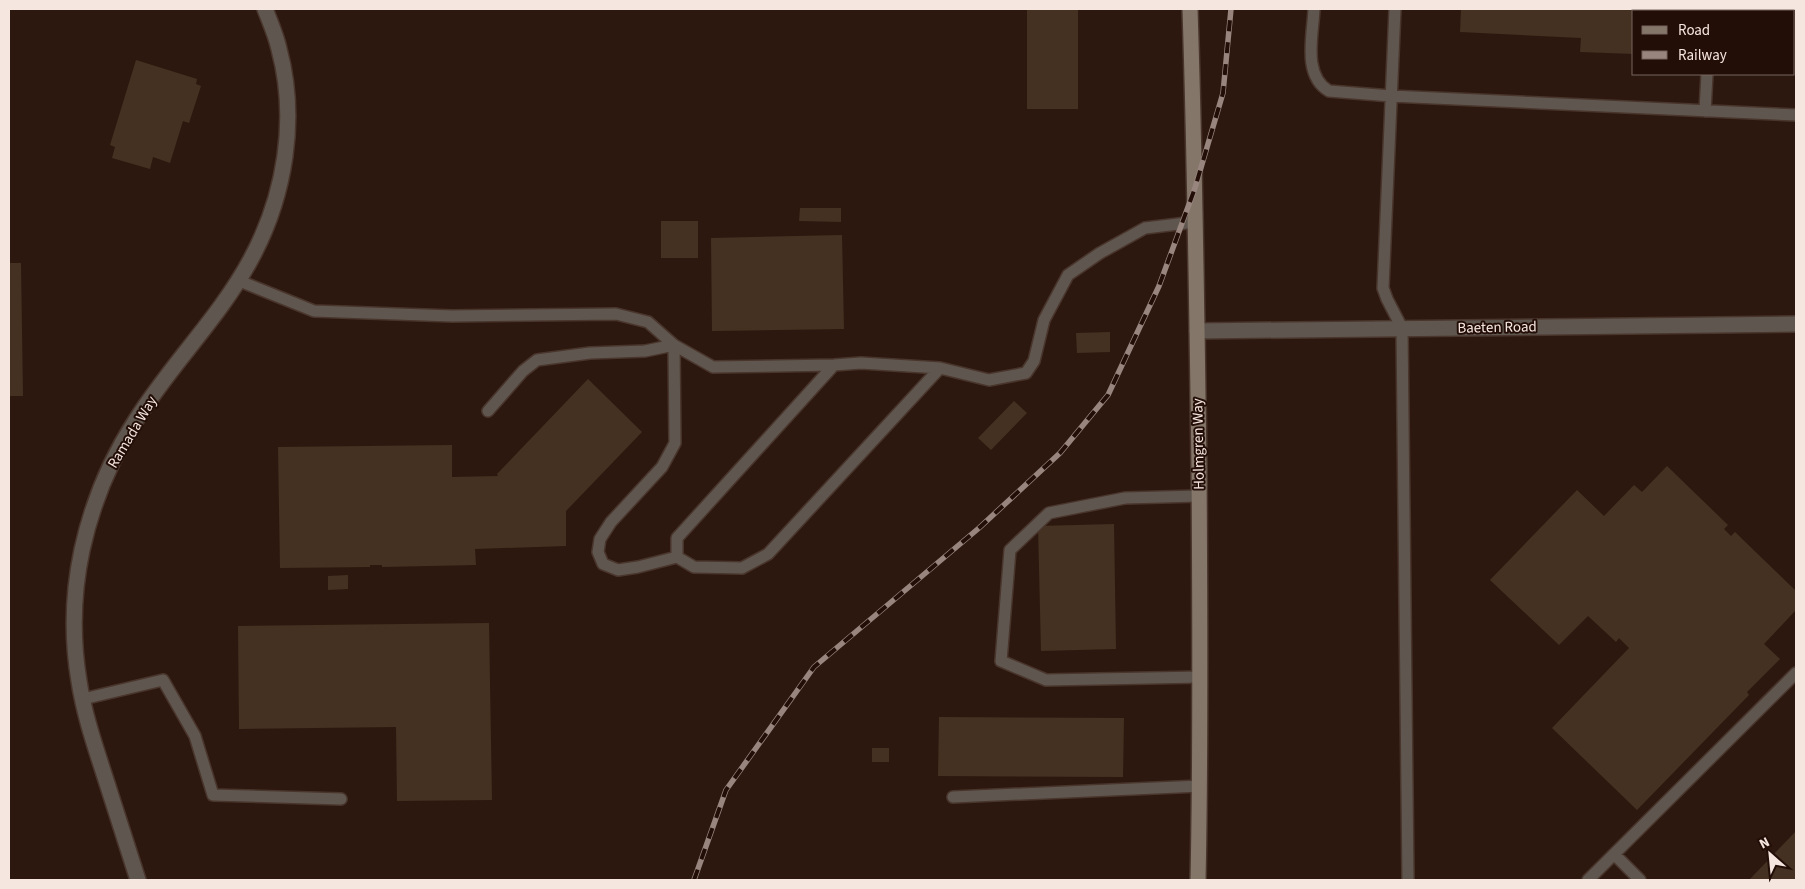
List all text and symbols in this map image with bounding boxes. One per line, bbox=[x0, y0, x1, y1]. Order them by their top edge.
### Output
legend bbox=[1632, 10, 1795, 75]
text: Road bbox=[1678, 20, 1710, 41]
text: Railway bbox=[1678, 45, 1727, 66]
street label: Baeten Road bbox=[1457, 316, 1537, 339]
street label: Ramada Way bbox=[103, 392, 162, 472]
street label: Holmgren Way bbox=[1187, 398, 1210, 490]
north arrow bbox=[1745, 829, 1795, 879]
text: N bbox=[1756, 832, 1773, 854]

